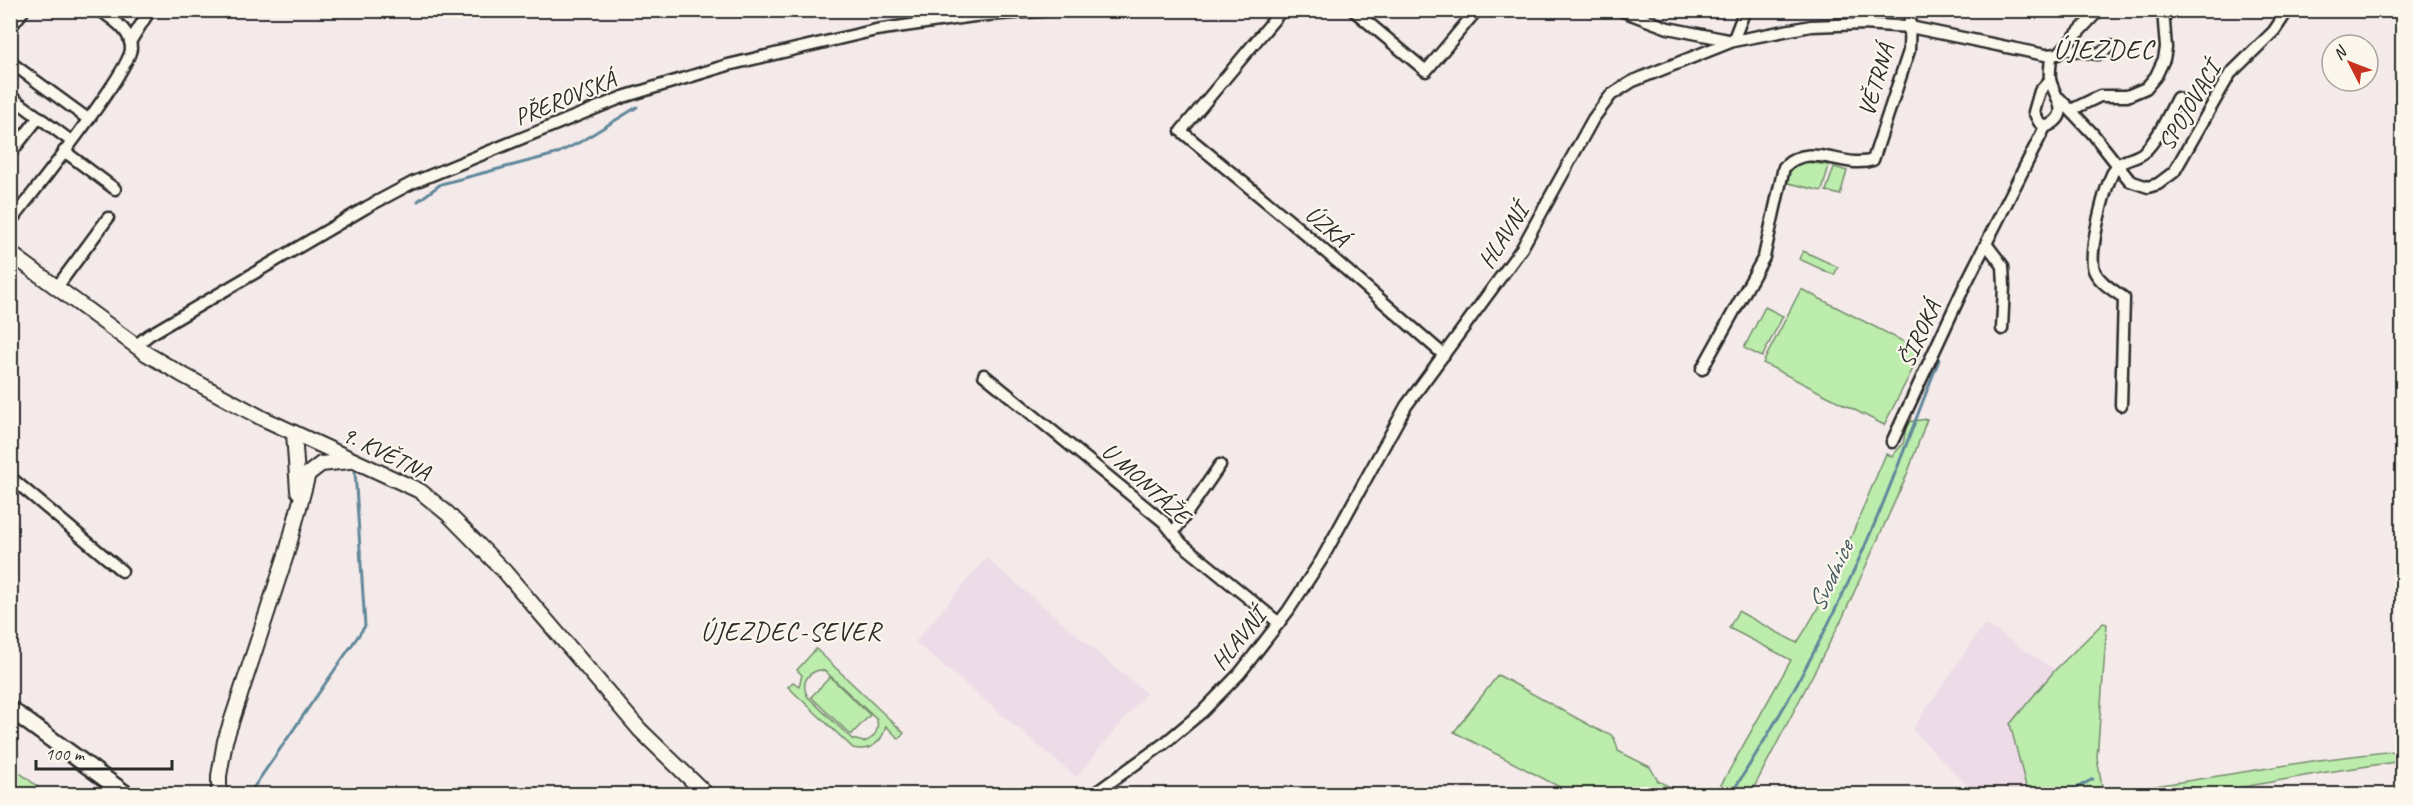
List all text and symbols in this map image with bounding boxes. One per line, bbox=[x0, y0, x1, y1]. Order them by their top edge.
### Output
district label: ÚJEZDEC bbox=[2053, 32, 2157, 66]
north arrow bbox=[2320, 33, 2380, 93]
street label: VĚTRNÁ bbox=[1851, 38, 1902, 120]
text: N bbox=[2329, 41, 2352, 64]
street label: SPOJOVACÍ bbox=[2151, 52, 2230, 156]
street label: PŘEROVSKÁ bbox=[510, 63, 623, 132]
street label: HLAVNÍ bbox=[1471, 194, 1538, 274]
street label: ÚZKÁ bbox=[1299, 199, 1357, 255]
street label: ŠIROKÁ bbox=[1891, 293, 1949, 372]
street label: 9. KVĚTNA bbox=[337, 419, 436, 488]
street label: U MONTÁŽE bbox=[1096, 436, 1199, 533]
water label: Svodnice bbox=[1800, 533, 1862, 617]
street label: HLAVNÍ bbox=[1204, 598, 1275, 676]
district label: ÚJEZDEC-SEVER bbox=[700, 615, 883, 648]
scale bar bbox=[36, 733, 172, 771]
text: 100 m bbox=[45, 743, 86, 765]

